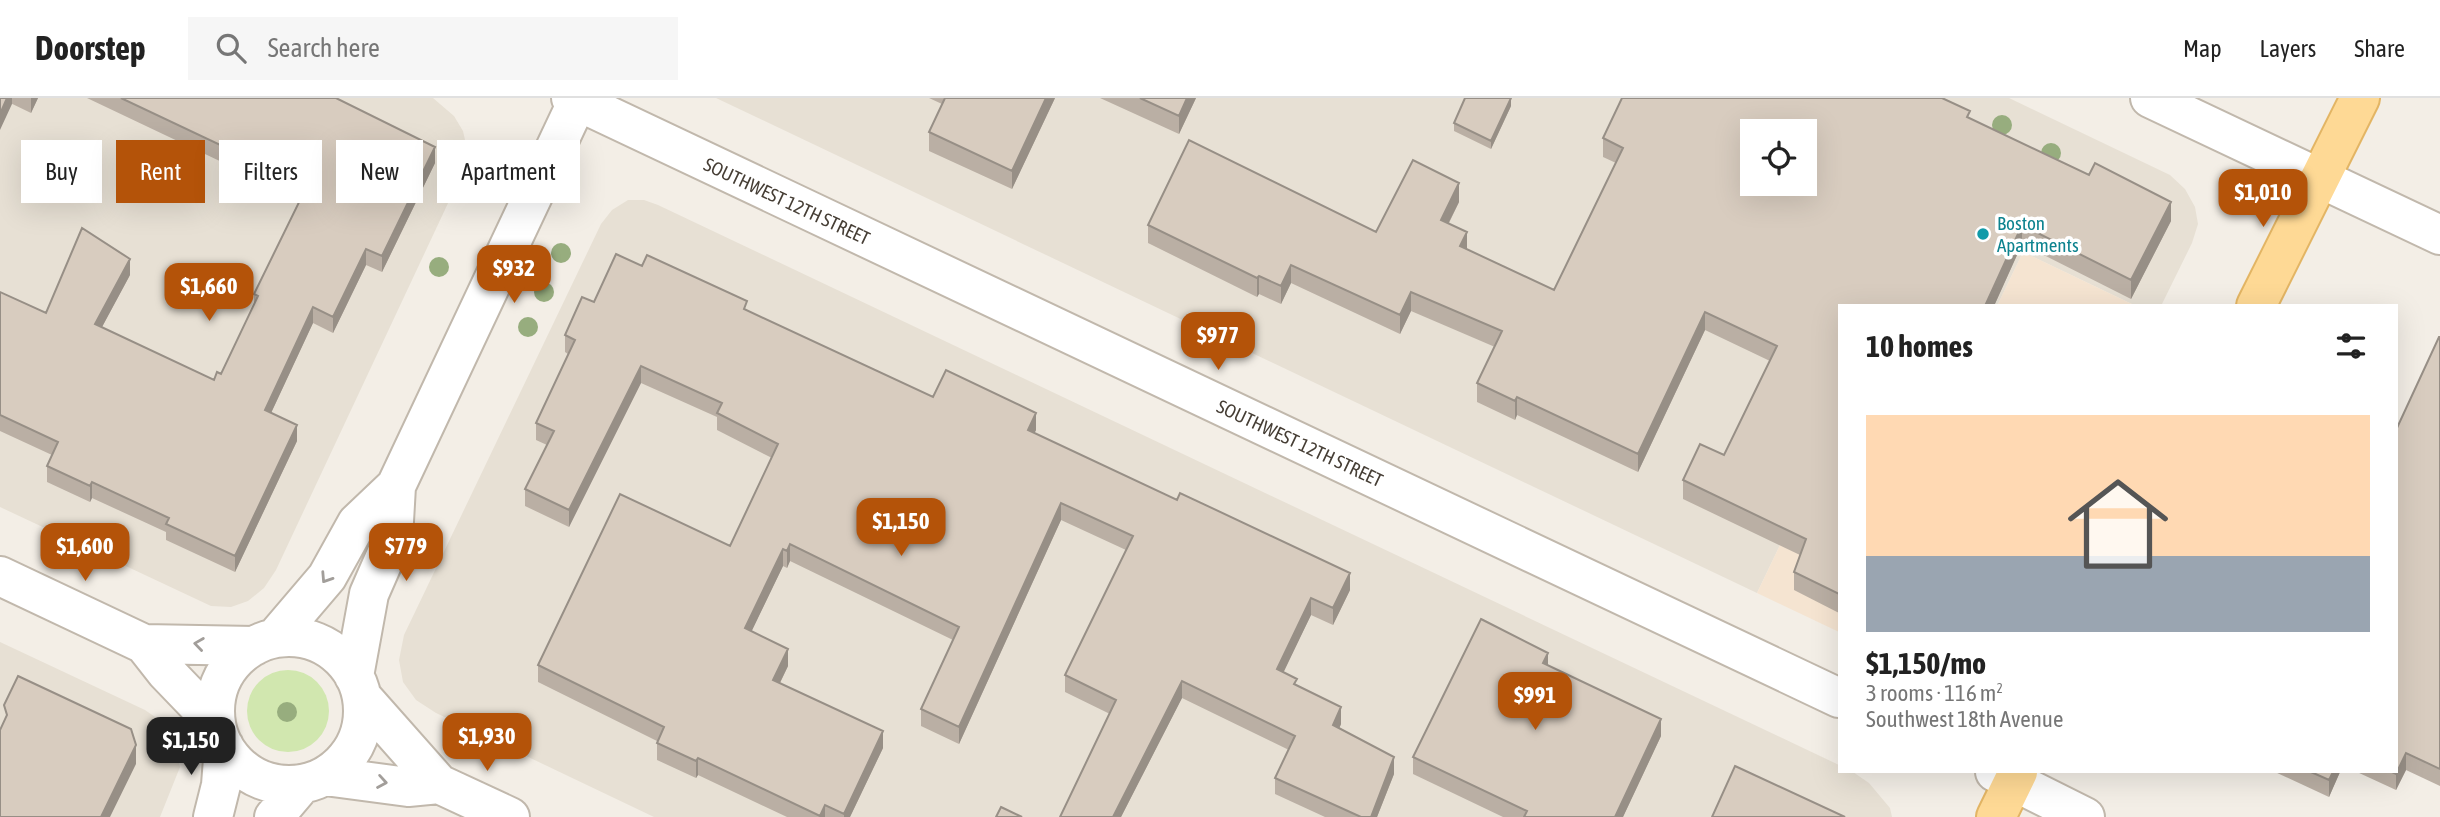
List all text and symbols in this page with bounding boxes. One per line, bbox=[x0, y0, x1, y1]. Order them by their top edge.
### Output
search box bbox=[188, 17, 678, 80]
text: Doorstep bbox=[35, 29, 146, 67]
icon: search bbox=[212, 29, 250, 67]
text: Search here bbox=[268, 33, 380, 63]
text: Map bbox=[2183, 35, 2222, 62]
text: Layers bbox=[2260, 35, 2316, 62]
text: Share bbox=[2354, 35, 2405, 62]
map controls bbox=[1740, 119, 1817, 196]
button: locate bbox=[1740, 119, 1817, 196]
chip: Buy bbox=[21, 140, 102, 203]
chip: Rent bbox=[116, 140, 205, 203]
chip: Filters bbox=[219, 140, 322, 203]
chip: New bbox=[336, 140, 423, 203]
chip: Apartment bbox=[437, 140, 580, 203]
street label: SOUTHWEST 12TH STREET bbox=[700, 153, 874, 249]
pin: $1,010 bbox=[2206, 170, 2320, 229]
text: $1,010 bbox=[2235, 179, 2292, 205]
place label: Boston Apartments bbox=[1997, 212, 2079, 256]
marker: Boston Apartments bbox=[1975, 226, 1991, 242]
pin: $932 bbox=[473, 246, 555, 305]
text: $932 bbox=[493, 255, 535, 281]
pin: $1,660 bbox=[152, 264, 266, 323]
text: $1,660 bbox=[181, 273, 238, 299]
pin: $977 bbox=[1177, 313, 1259, 372]
text: $977 bbox=[1197, 322, 1239, 348]
icon: filters bbox=[2332, 327, 2370, 365]
text: 10 homes bbox=[1866, 329, 1973, 363]
street label: SOUTHWEST 12TH STREET bbox=[1213, 395, 1387, 491]
icon: home bbox=[2055, 461, 2181, 587]
pin: $1,150 bbox=[844, 498, 958, 558]
text: $1,150 bbox=[873, 508, 930, 534]
pin: $1,600 bbox=[28, 524, 142, 583]
pin: $779 bbox=[365, 524, 447, 583]
text: $1,600 bbox=[57, 533, 114, 559]
text: $779 bbox=[385, 533, 427, 559]
one-way arrow bbox=[321, 570, 334, 583]
one-way arrow bbox=[193, 637, 205, 652]
text: $1,150/mo bbox=[1866, 646, 1986, 680]
pin: $991 bbox=[1494, 672, 1576, 732]
text: 3 rooms · 116 m² bbox=[1866, 680, 2003, 706]
text: $991 bbox=[1514, 682, 1556, 708]
text: Southwest 18th Avenue bbox=[1866, 706, 2063, 732]
pin: $1,930 bbox=[430, 714, 544, 773]
pin: $1,150 bbox=[134, 718, 248, 777]
text: $1,930 bbox=[459, 723, 516, 749]
text: $1,150 bbox=[163, 727, 220, 753]
one-way arrow bbox=[376, 774, 388, 789]

